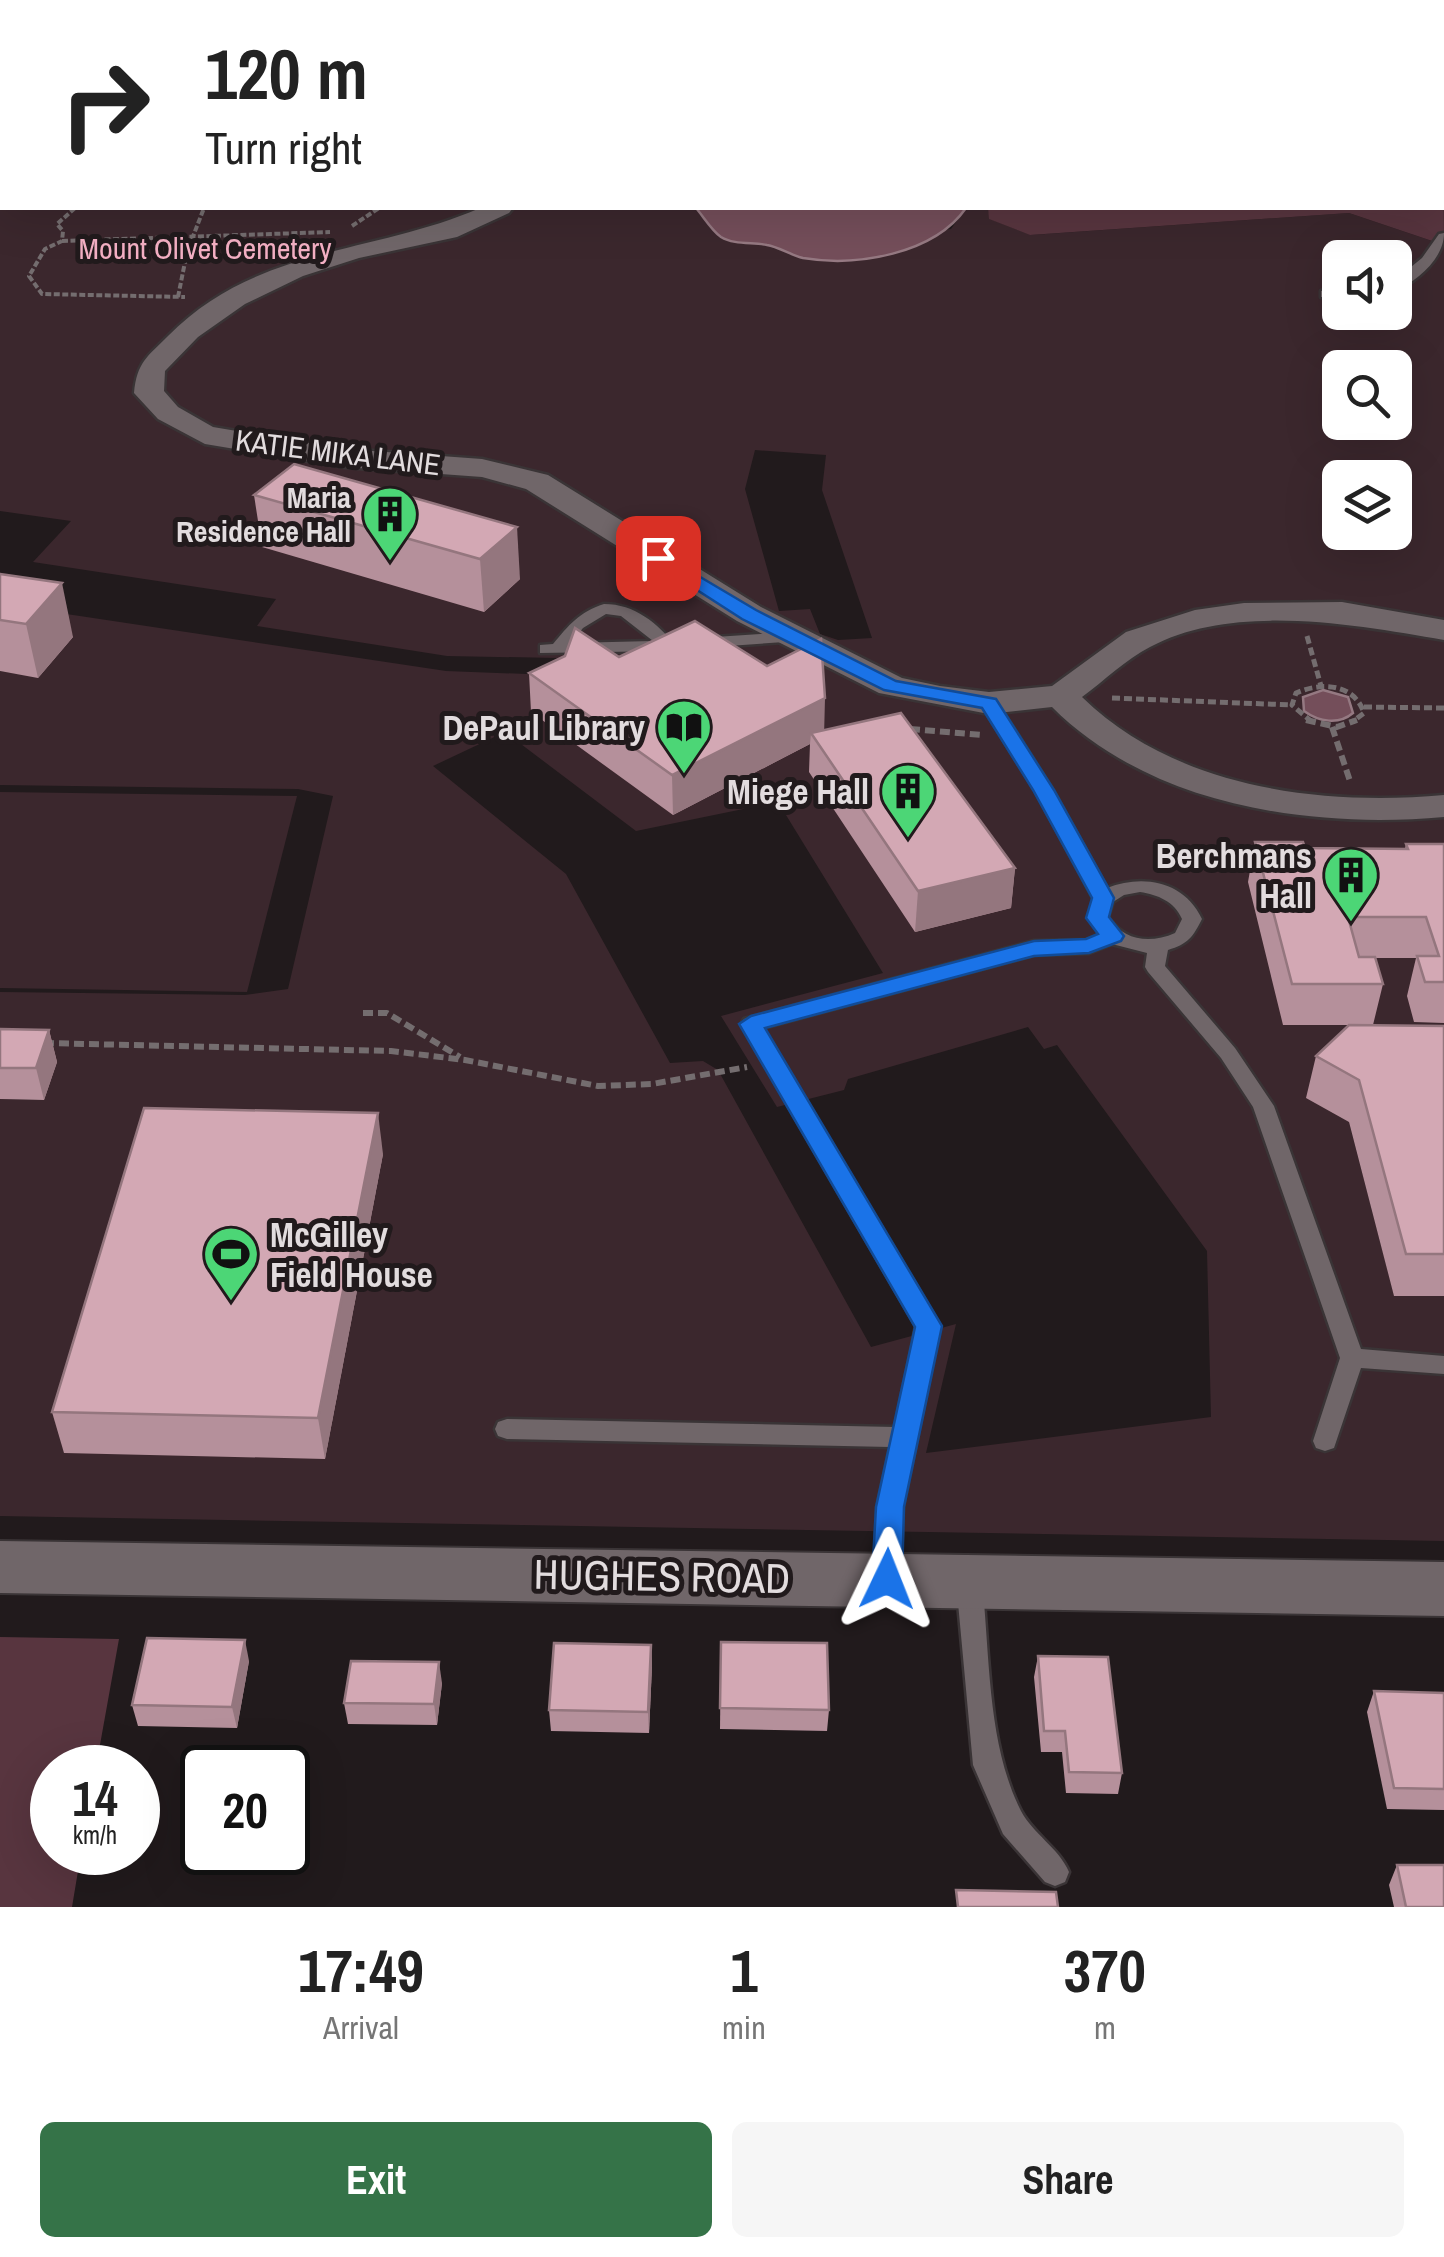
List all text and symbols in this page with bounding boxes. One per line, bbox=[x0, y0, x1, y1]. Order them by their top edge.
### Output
text: 120 m bbox=[205, 27, 368, 121]
icon: right bbox=[40, 40, 170, 170]
text: Turn right bbox=[205, 117, 362, 178]
park label: Mount Olivet Cemetery bbox=[79, 228, 332, 268]
map controls bbox=[1322, 240, 1412, 550]
button: sound bbox=[1322, 240, 1412, 330]
button: search bbox=[1322, 350, 1412, 440]
street label: KATIE MIKA LANE bbox=[233, 420, 443, 484]
button: layers bbox=[1322, 460, 1412, 550]
place label: Maria Residence Hall bbox=[176, 477, 351, 551]
building icon: Maria Residence Hall bbox=[360, 484, 420, 563]
pin bbox=[616, 516, 701, 601]
icon: arrive bbox=[631, 531, 686, 586]
library icon: DePaul Library bbox=[654, 697, 714, 776]
place label: DePaul Library bbox=[442, 704, 645, 751]
building icon: Miege Hall bbox=[878, 761, 938, 840]
place label: Miege Hall bbox=[727, 768, 869, 815]
place label: Berchmans Hall bbox=[1156, 832, 1312, 919]
building icon: Berchmans Hall bbox=[1321, 845, 1381, 924]
place label: McGilley Field House bbox=[270, 1211, 433, 1298]
sports icon: McGilley Field House bbox=[201, 1224, 261, 1303]
position arrow bbox=[835, 1527, 939, 1631]
street label: HUGHES ROAD bbox=[533, 1546, 791, 1606]
speed limit sign: 20 bbox=[180, 1745, 310, 1875]
text: 14 bbox=[72, 1764, 118, 1832]
text: km/h bbox=[73, 1818, 117, 1852]
text: 17:49 bbox=[298, 1930, 424, 2011]
text: 1 bbox=[730, 1930, 758, 2011]
text: 370 bbox=[1064, 1930, 1146, 2011]
text: Arrival bbox=[323, 2006, 399, 2049]
text: min bbox=[722, 2006, 766, 2049]
text: m bbox=[1094, 2006, 1116, 2049]
button: Exit bbox=[40, 2122, 712, 2237]
button: Share bbox=[732, 2122, 1404, 2237]

